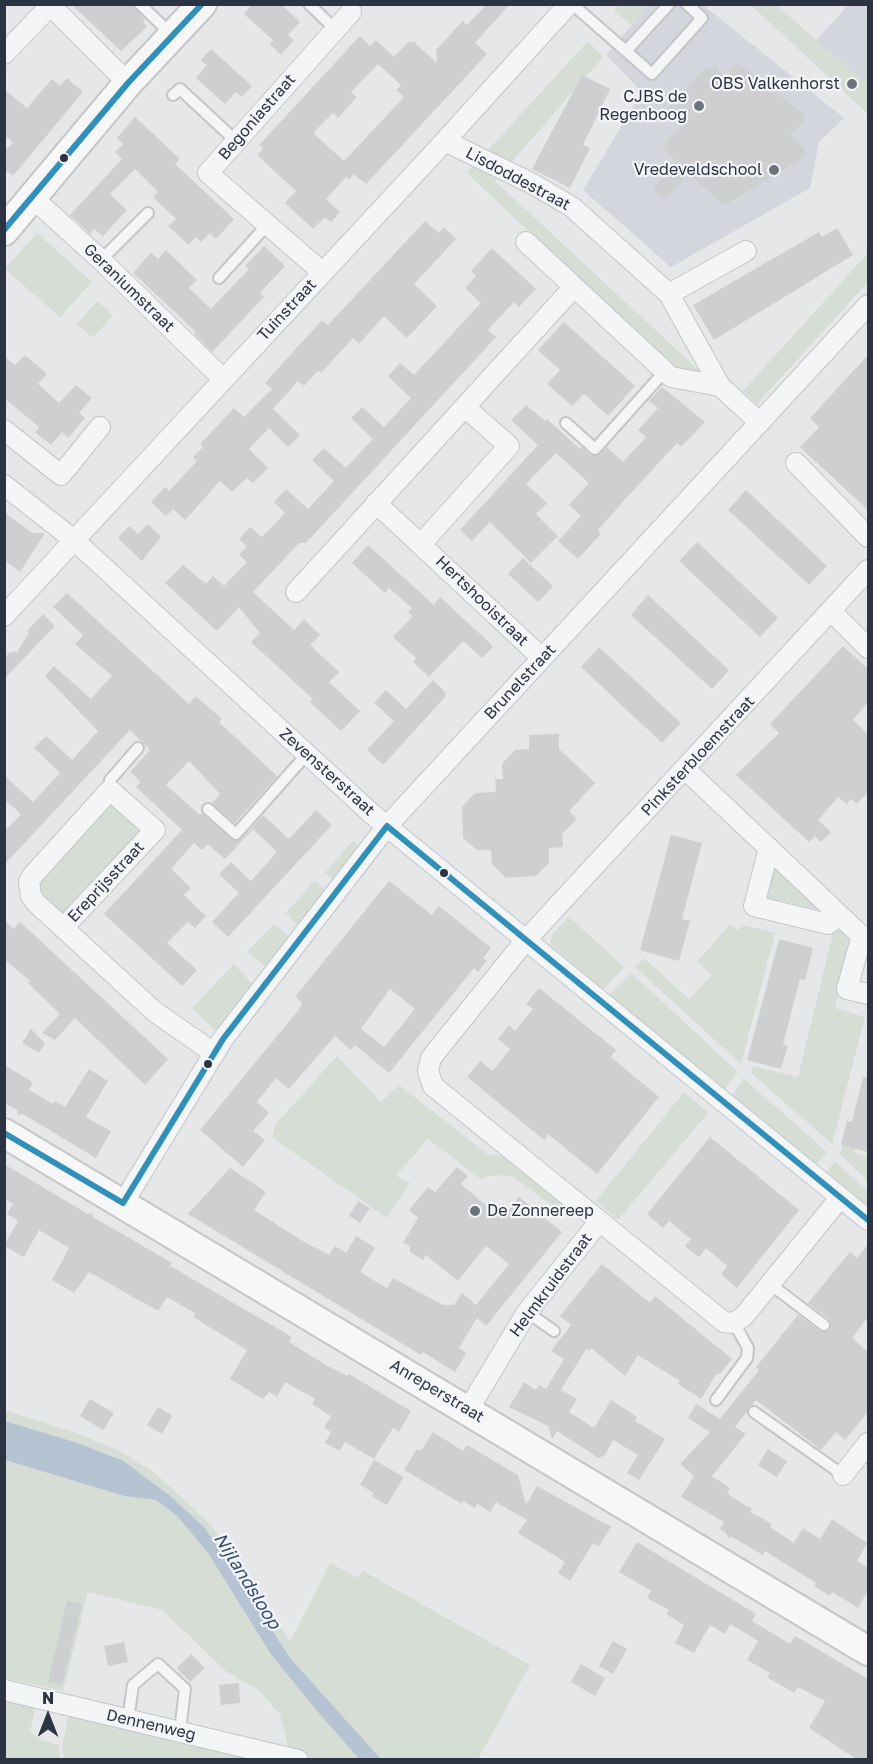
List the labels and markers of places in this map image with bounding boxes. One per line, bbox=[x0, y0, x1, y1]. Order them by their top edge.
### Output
place label: OBS Valkenhorst bbox=[711, 74, 840, 94]
marker: OBS Valkenhorst bbox=[845, 77, 859, 91]
place label: CJBS de Regenboog bbox=[599, 87, 687, 125]
marker: CJBS de Regenboog bbox=[692, 99, 706, 113]
unlabelled marker bbox=[58, 152, 70, 164]
place label: Vredeveldschool bbox=[634, 160, 762, 180]
marker: Vredeveldschool bbox=[767, 163, 781, 177]
unlabelled marker bbox=[438, 867, 450, 879]
unlabelled marker bbox=[202, 1058, 214, 1070]
place label: De Zonnereep bbox=[487, 1201, 594, 1221]
marker: De Zonnereep bbox=[468, 1204, 482, 1218]

